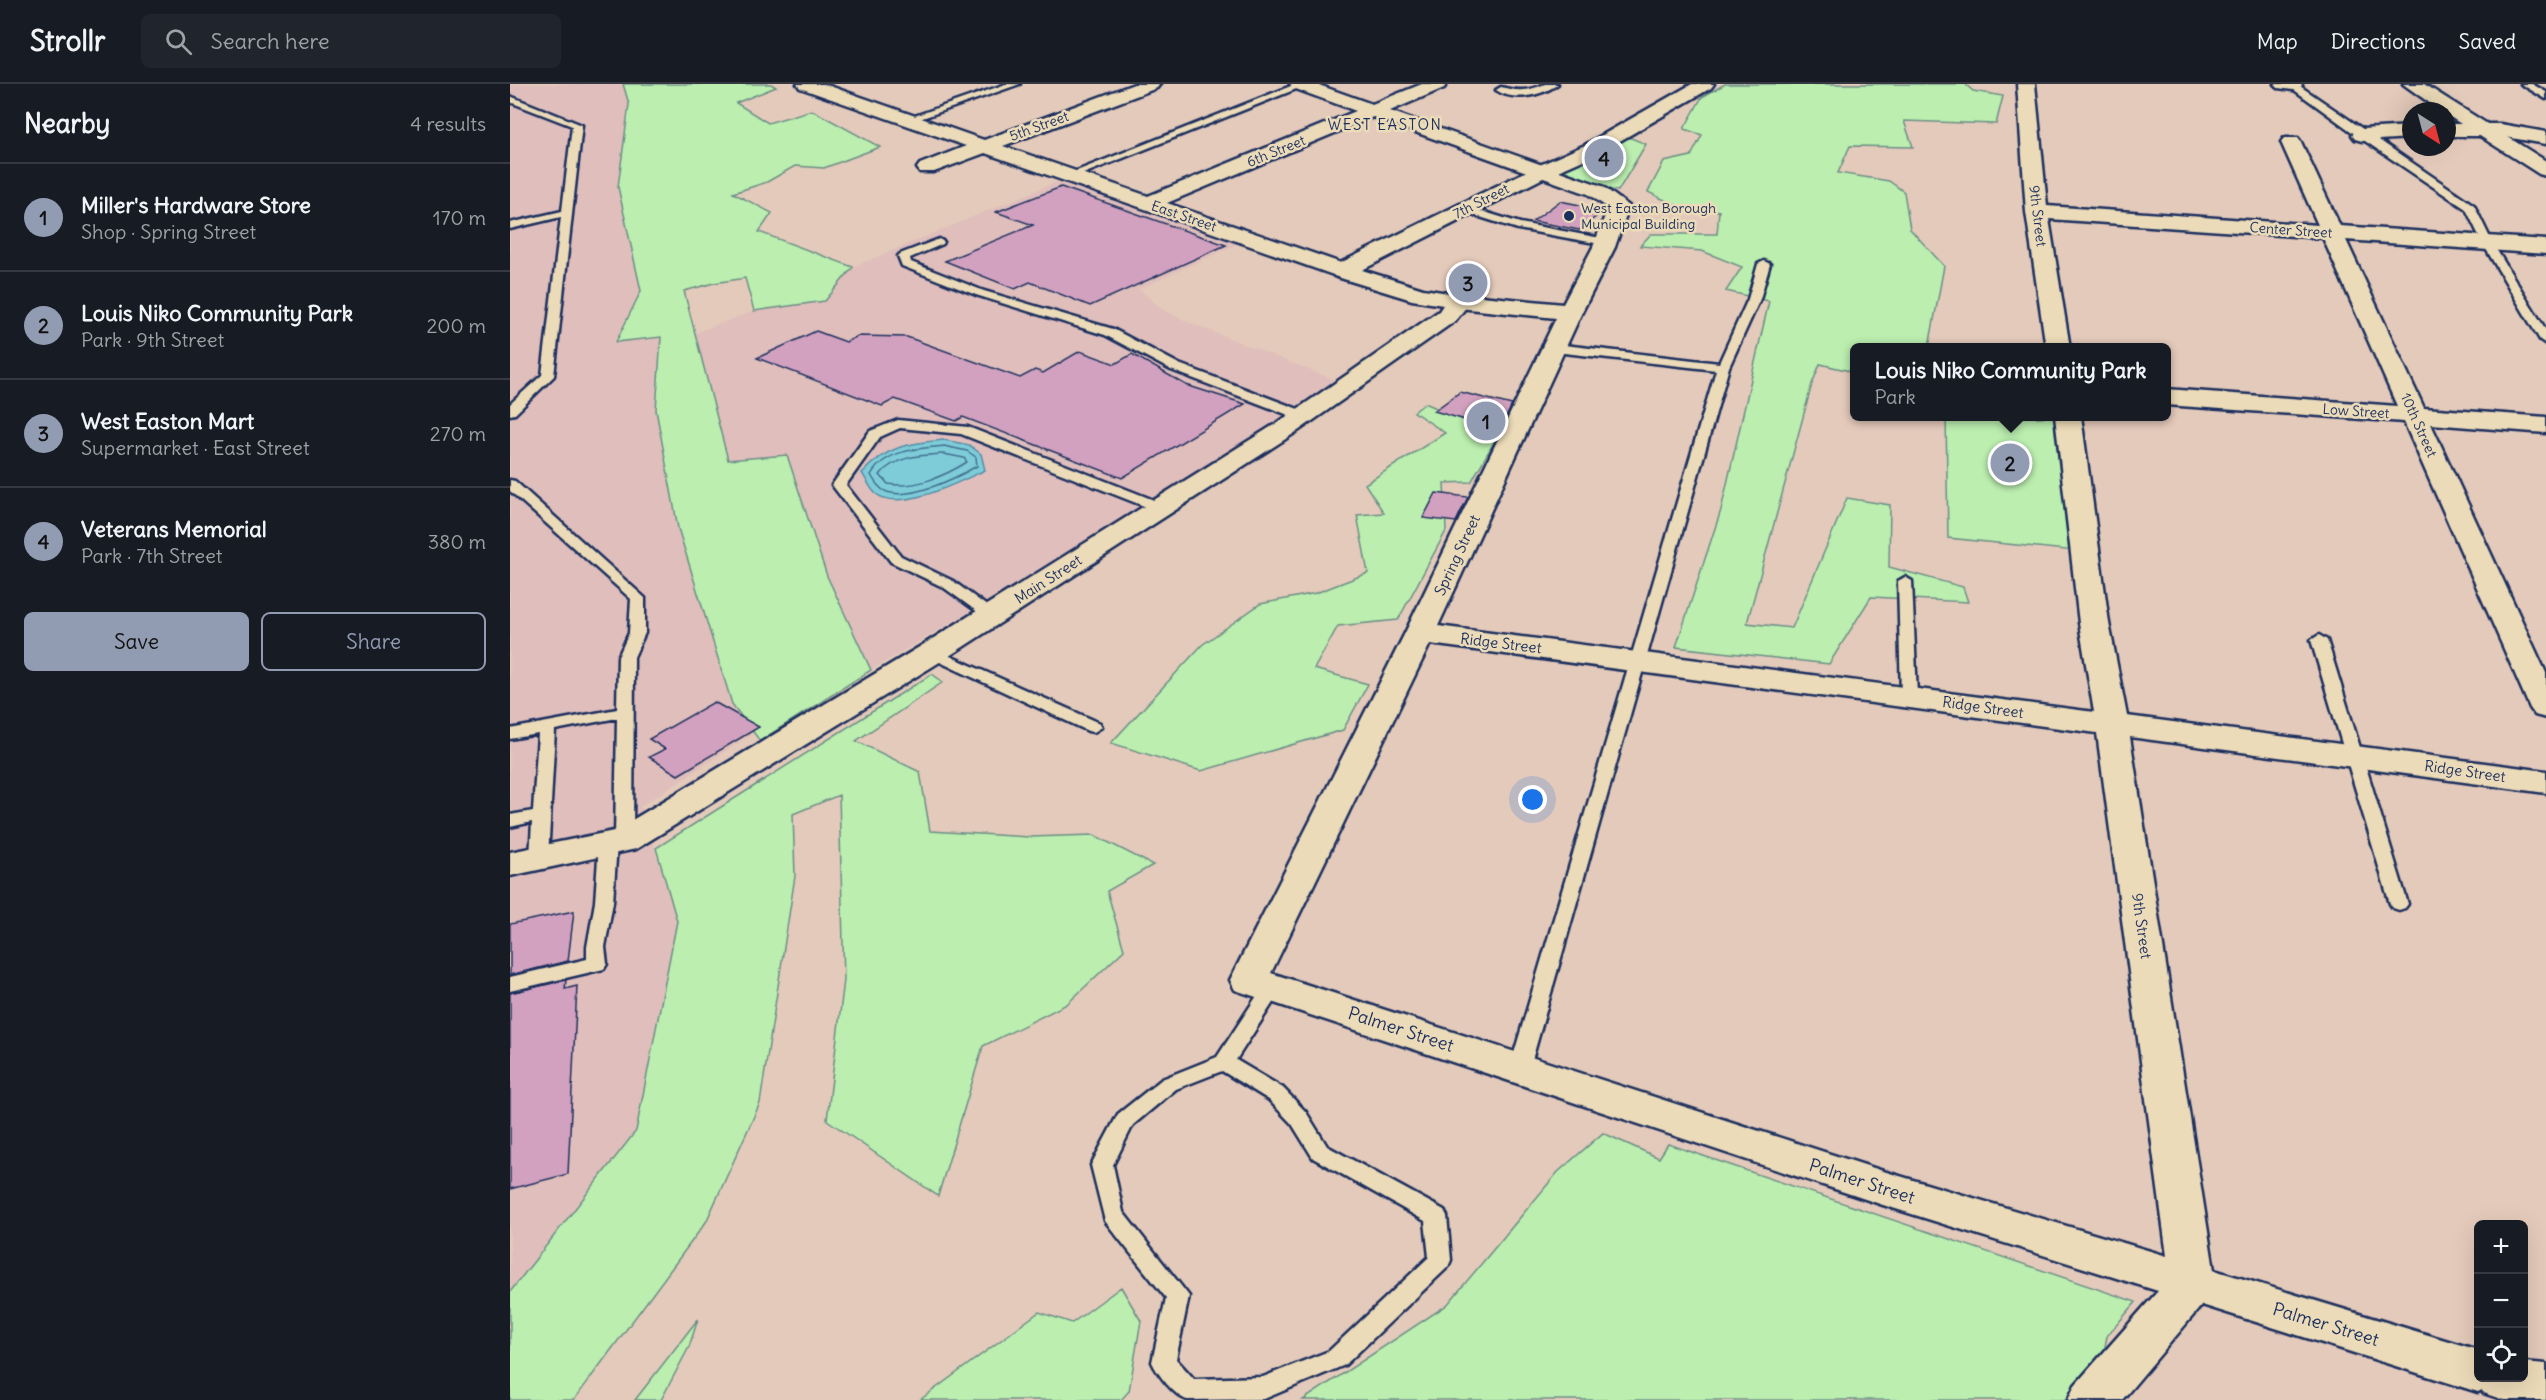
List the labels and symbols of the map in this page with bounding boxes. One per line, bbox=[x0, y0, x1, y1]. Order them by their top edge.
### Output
north arrow bbox=[2402, 102, 2456, 156]
street label: 5th Street bbox=[1007, 107, 1071, 145]
district label: WEST EASTON bbox=[1328, 115, 1442, 134]
street label: 6th Street bbox=[1244, 131, 1308, 171]
pin: 4 bbox=[1584, 136, 1624, 181]
street label: 7th Street bbox=[1450, 179, 1512, 223]
street label: 9th Street bbox=[2025, 184, 2051, 248]
street label: East Street bbox=[1149, 196, 1219, 236]
place label: West Easton Borough Municipal Building bbox=[1581, 199, 1716, 233]
marker: West Easton Borough Municipal Building bbox=[1562, 209, 1576, 223]
street label: Center Street bbox=[2249, 218, 2333, 242]
pin: 3 bbox=[1448, 260, 1488, 306]
street label: 10th Street bbox=[2397, 390, 2441, 460]
pin: 1 bbox=[1466, 398, 1506, 444]
street label: Low Street bbox=[2322, 400, 2390, 422]
pin: 2 bbox=[1990, 440, 2030, 485]
street label: Spring Street bbox=[1430, 512, 1484, 598]
street label: Main Street bbox=[1011, 550, 1085, 608]
street label: Ridge Street bbox=[1459, 629, 1543, 657]
street label: Ridge Street bbox=[1941, 692, 2025, 722]
street label: Ridge Street bbox=[2423, 756, 2507, 786]
your location bbox=[1518, 785, 1547, 814]
street label: 9th Street bbox=[2128, 892, 2156, 960]
street label: Palmer Street bbox=[1345, 1001, 1457, 1057]
street label: Palmer Street bbox=[1806, 1153, 1918, 1209]
street label: Palmer Street bbox=[2270, 1297, 2382, 1351]

